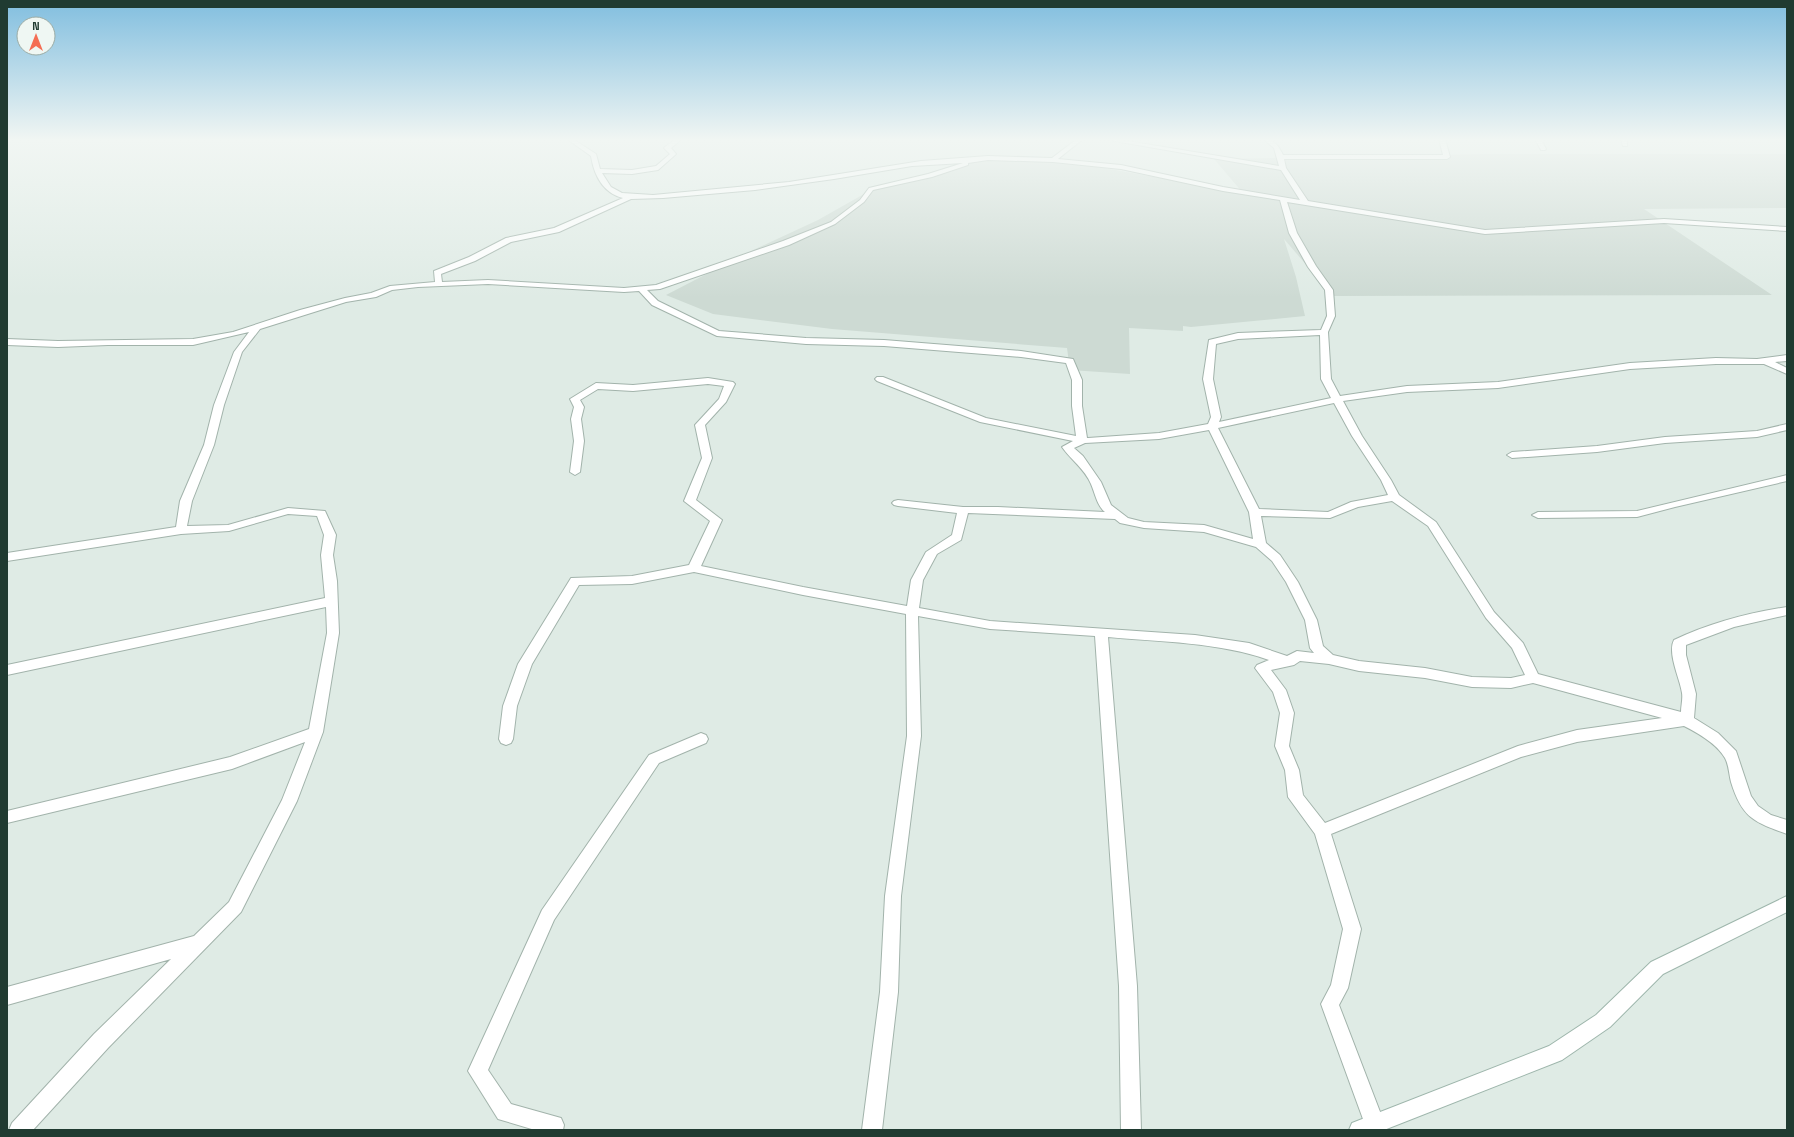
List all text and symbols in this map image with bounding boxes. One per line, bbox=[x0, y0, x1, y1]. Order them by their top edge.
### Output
north arrow bbox=[16, 16, 56, 56]
text: N bbox=[32, 19, 40, 33]

